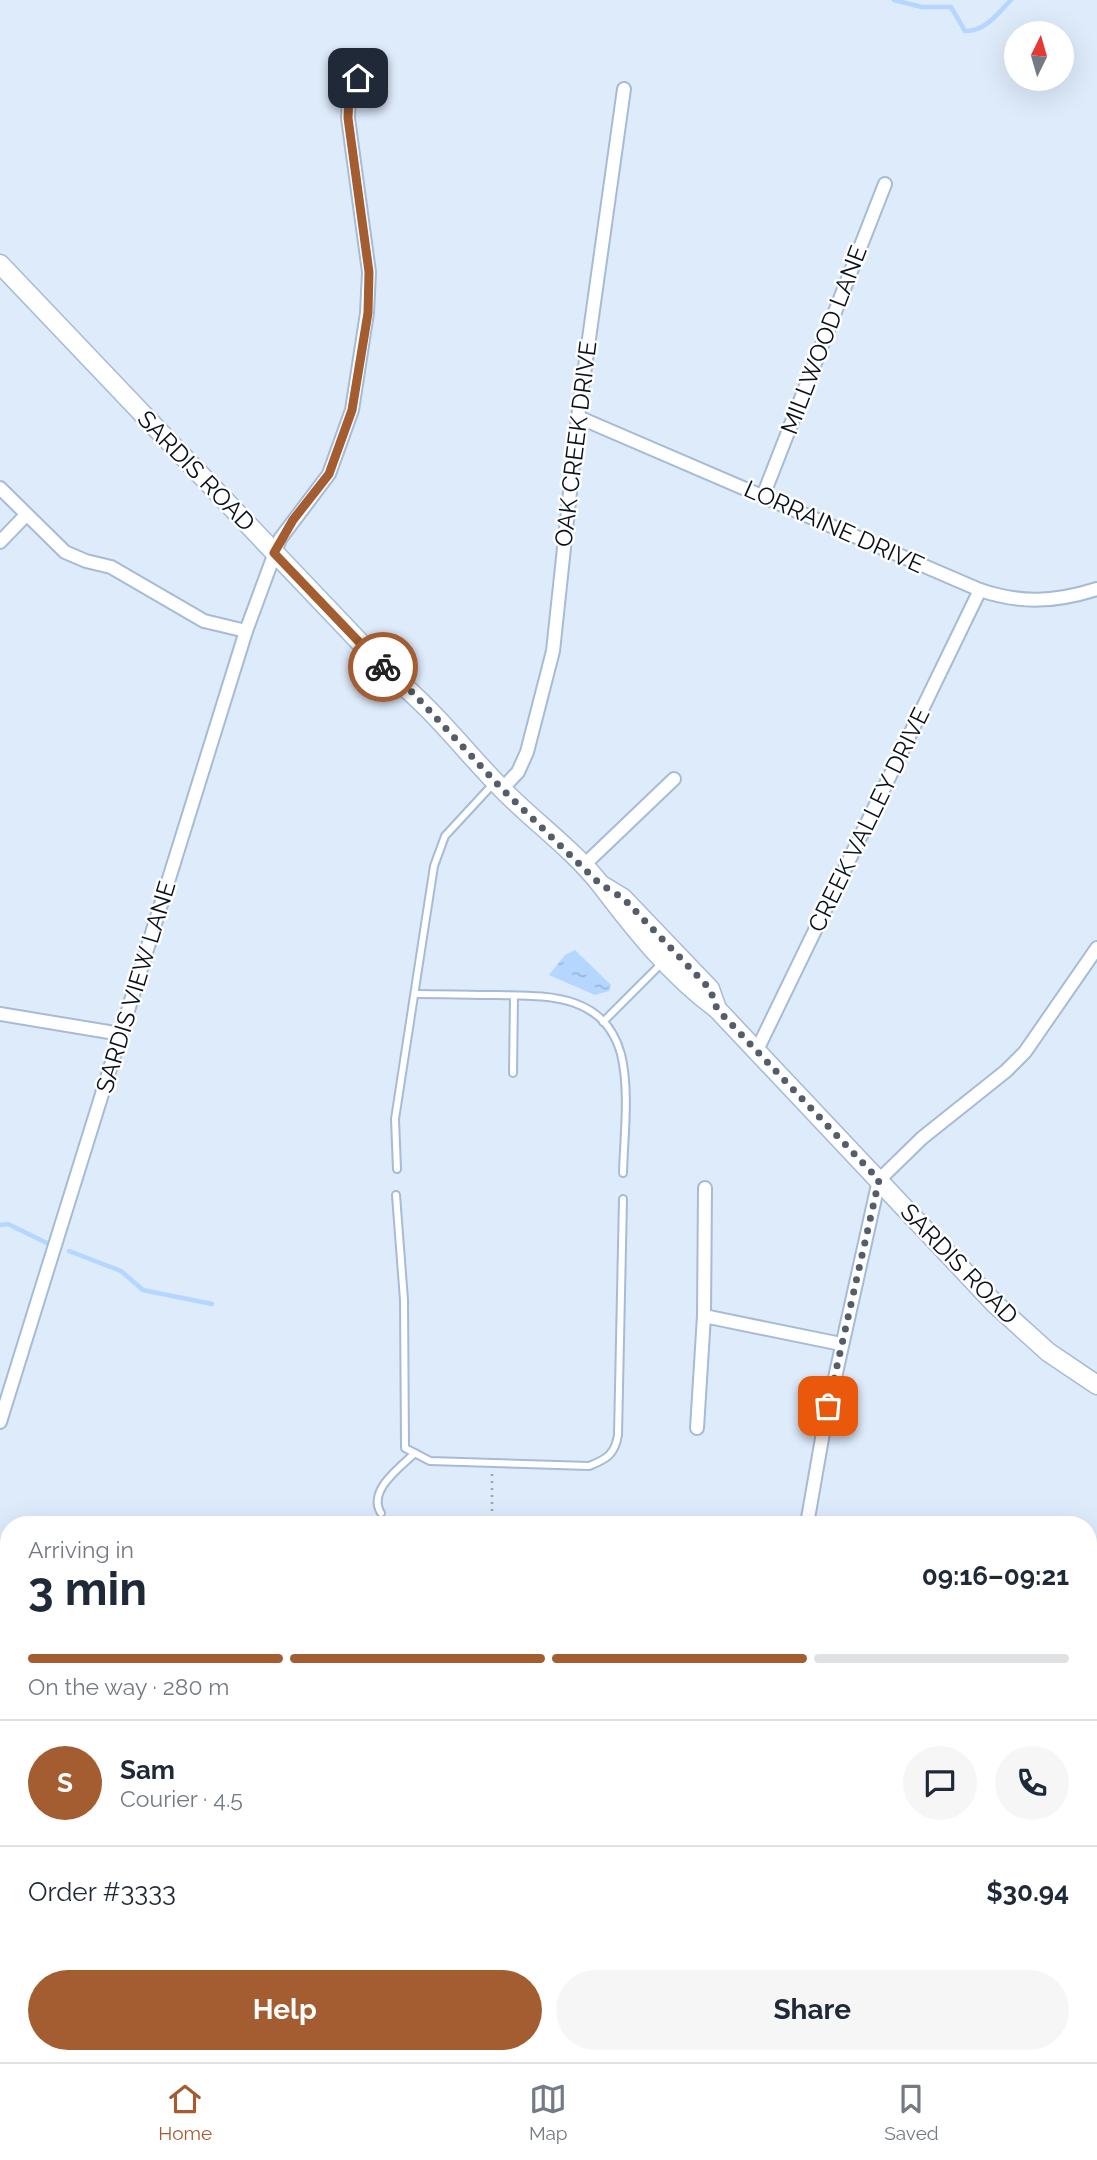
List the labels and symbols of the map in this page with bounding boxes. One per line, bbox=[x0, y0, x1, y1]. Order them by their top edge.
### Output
north arrow bbox=[1004, 21, 1074, 91]
pin bbox=[328, 48, 388, 108]
street label: MILLWOOD LANE bbox=[774, 241, 873, 438]
street label: OAK CREEK DRIVE bbox=[548, 339, 603, 549]
street label: SARDIS ROAD bbox=[132, 404, 261, 537]
street label: LORRAINE DRIVE bbox=[740, 474, 929, 579]
courier bbox=[348, 632, 418, 702]
street label: CREEK VALLEY DRIVE bbox=[802, 703, 936, 937]
street label: SARDIS VIEW LANE bbox=[90, 878, 182, 1096]
street label: SARDIS ROAD bbox=[895, 1197, 1024, 1330]
pin bbox=[798, 1376, 858, 1436]

